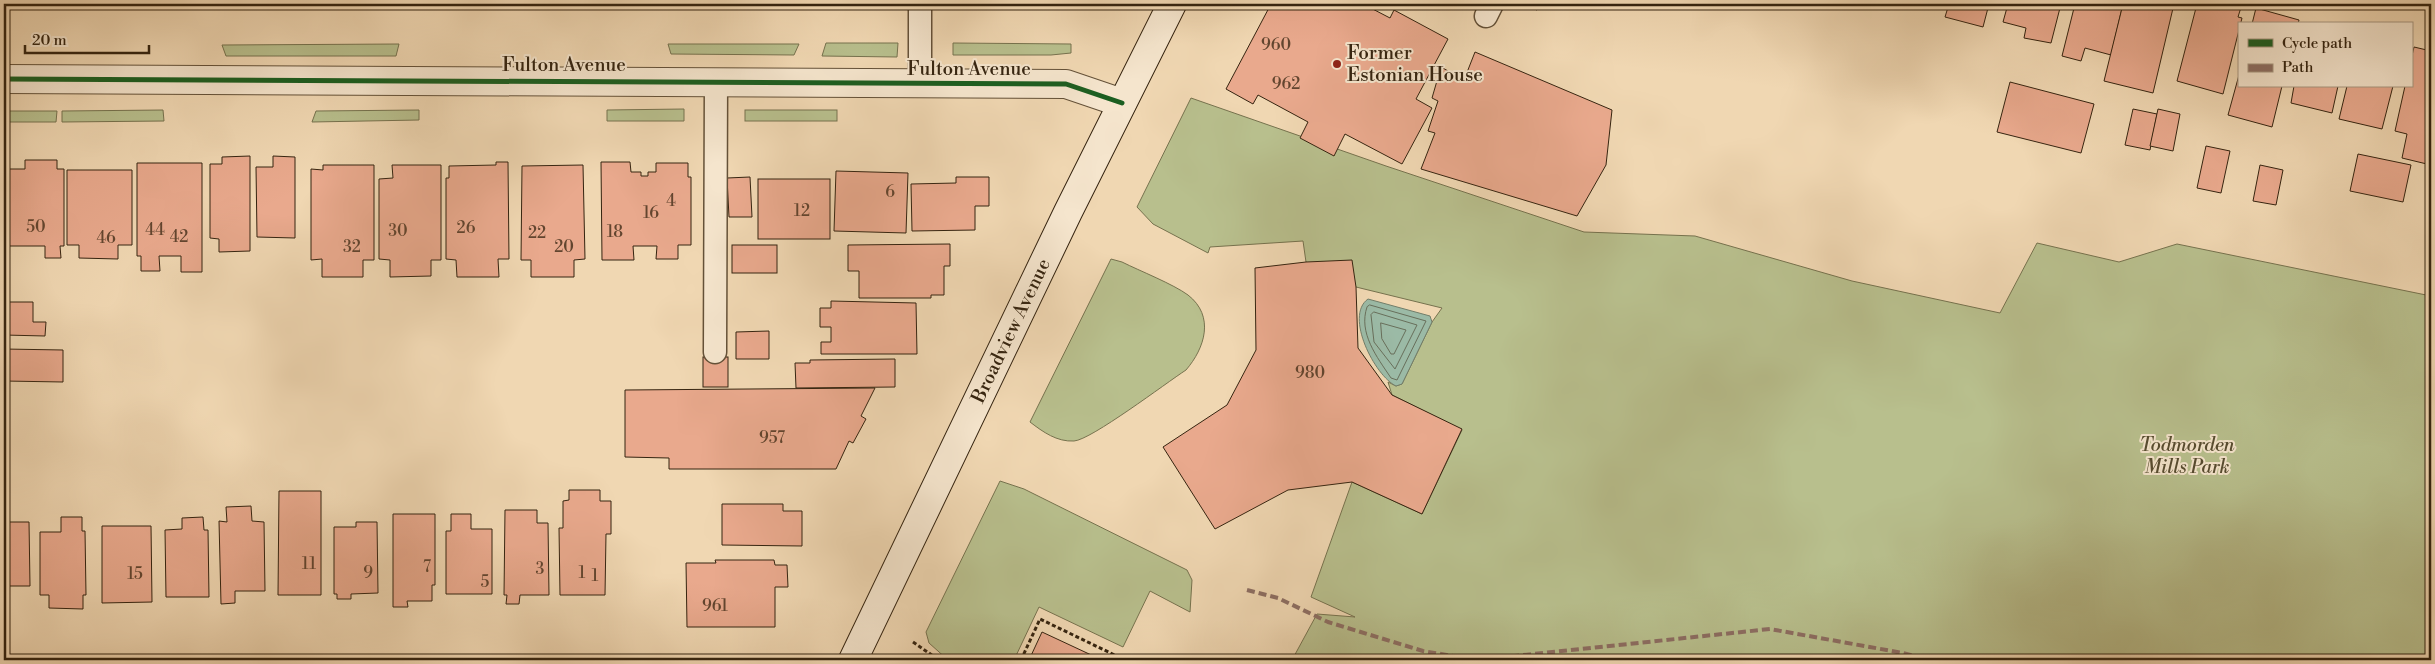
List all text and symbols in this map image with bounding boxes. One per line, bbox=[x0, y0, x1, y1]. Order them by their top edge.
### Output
scale bar bbox=[25, 22, 149, 54]
legend bbox=[2238, 22, 2412, 88]
text: 20 m bbox=[32, 31, 67, 50]
text: Cycle path bbox=[2282, 34, 2352, 53]
house number: 960 bbox=[1261, 35, 1291, 55]
place label: Former Estonian House bbox=[1347, 41, 1483, 87]
street label: Fulton Avenue bbox=[502, 53, 626, 77]
street label: Fulton Avenue bbox=[907, 57, 1031, 81]
marker: Former Estonian House bbox=[1331, 58, 1343, 70]
text: Path bbox=[2282, 58, 2314, 77]
house number: 962 bbox=[1272, 74, 1300, 94]
house number: 6 bbox=[885, 182, 895, 202]
house number: 4 bbox=[666, 191, 676, 211]
house number: 12 bbox=[794, 201, 810, 221]
house number: 16 bbox=[643, 203, 659, 223]
house number: 50 bbox=[26, 217, 46, 237]
house number: 26 bbox=[457, 218, 476, 238]
house number: 44 bbox=[145, 220, 165, 240]
house number: 30 bbox=[388, 221, 408, 241]
house number: 18 bbox=[607, 222, 623, 242]
house number: 22 bbox=[528, 223, 546, 243]
house number: 42 bbox=[170, 227, 188, 247]
house number: 46 bbox=[96, 228, 116, 248]
house number: 32 bbox=[343, 237, 361, 257]
house number: 20 bbox=[554, 237, 574, 257]
street label: Broadview Avenue bbox=[966, 255, 1056, 408]
house number: 980 bbox=[1295, 363, 1325, 383]
house number: 957 bbox=[759, 428, 785, 448]
park label: Todmorden Mills Park bbox=[2140, 433, 2235, 479]
house number: 11 bbox=[302, 554, 316, 574]
house number: 7 bbox=[423, 557, 431, 577]
house number: 3 bbox=[536, 559, 545, 579]
house number: 9 bbox=[363, 563, 373, 583]
house number: 1 bbox=[579, 563, 586, 583]
house number: 15 bbox=[127, 564, 143, 584]
house number: 1 bbox=[592, 566, 599, 586]
house number: 5 bbox=[481, 572, 490, 592]
house number: 961 bbox=[702, 596, 728, 616]

